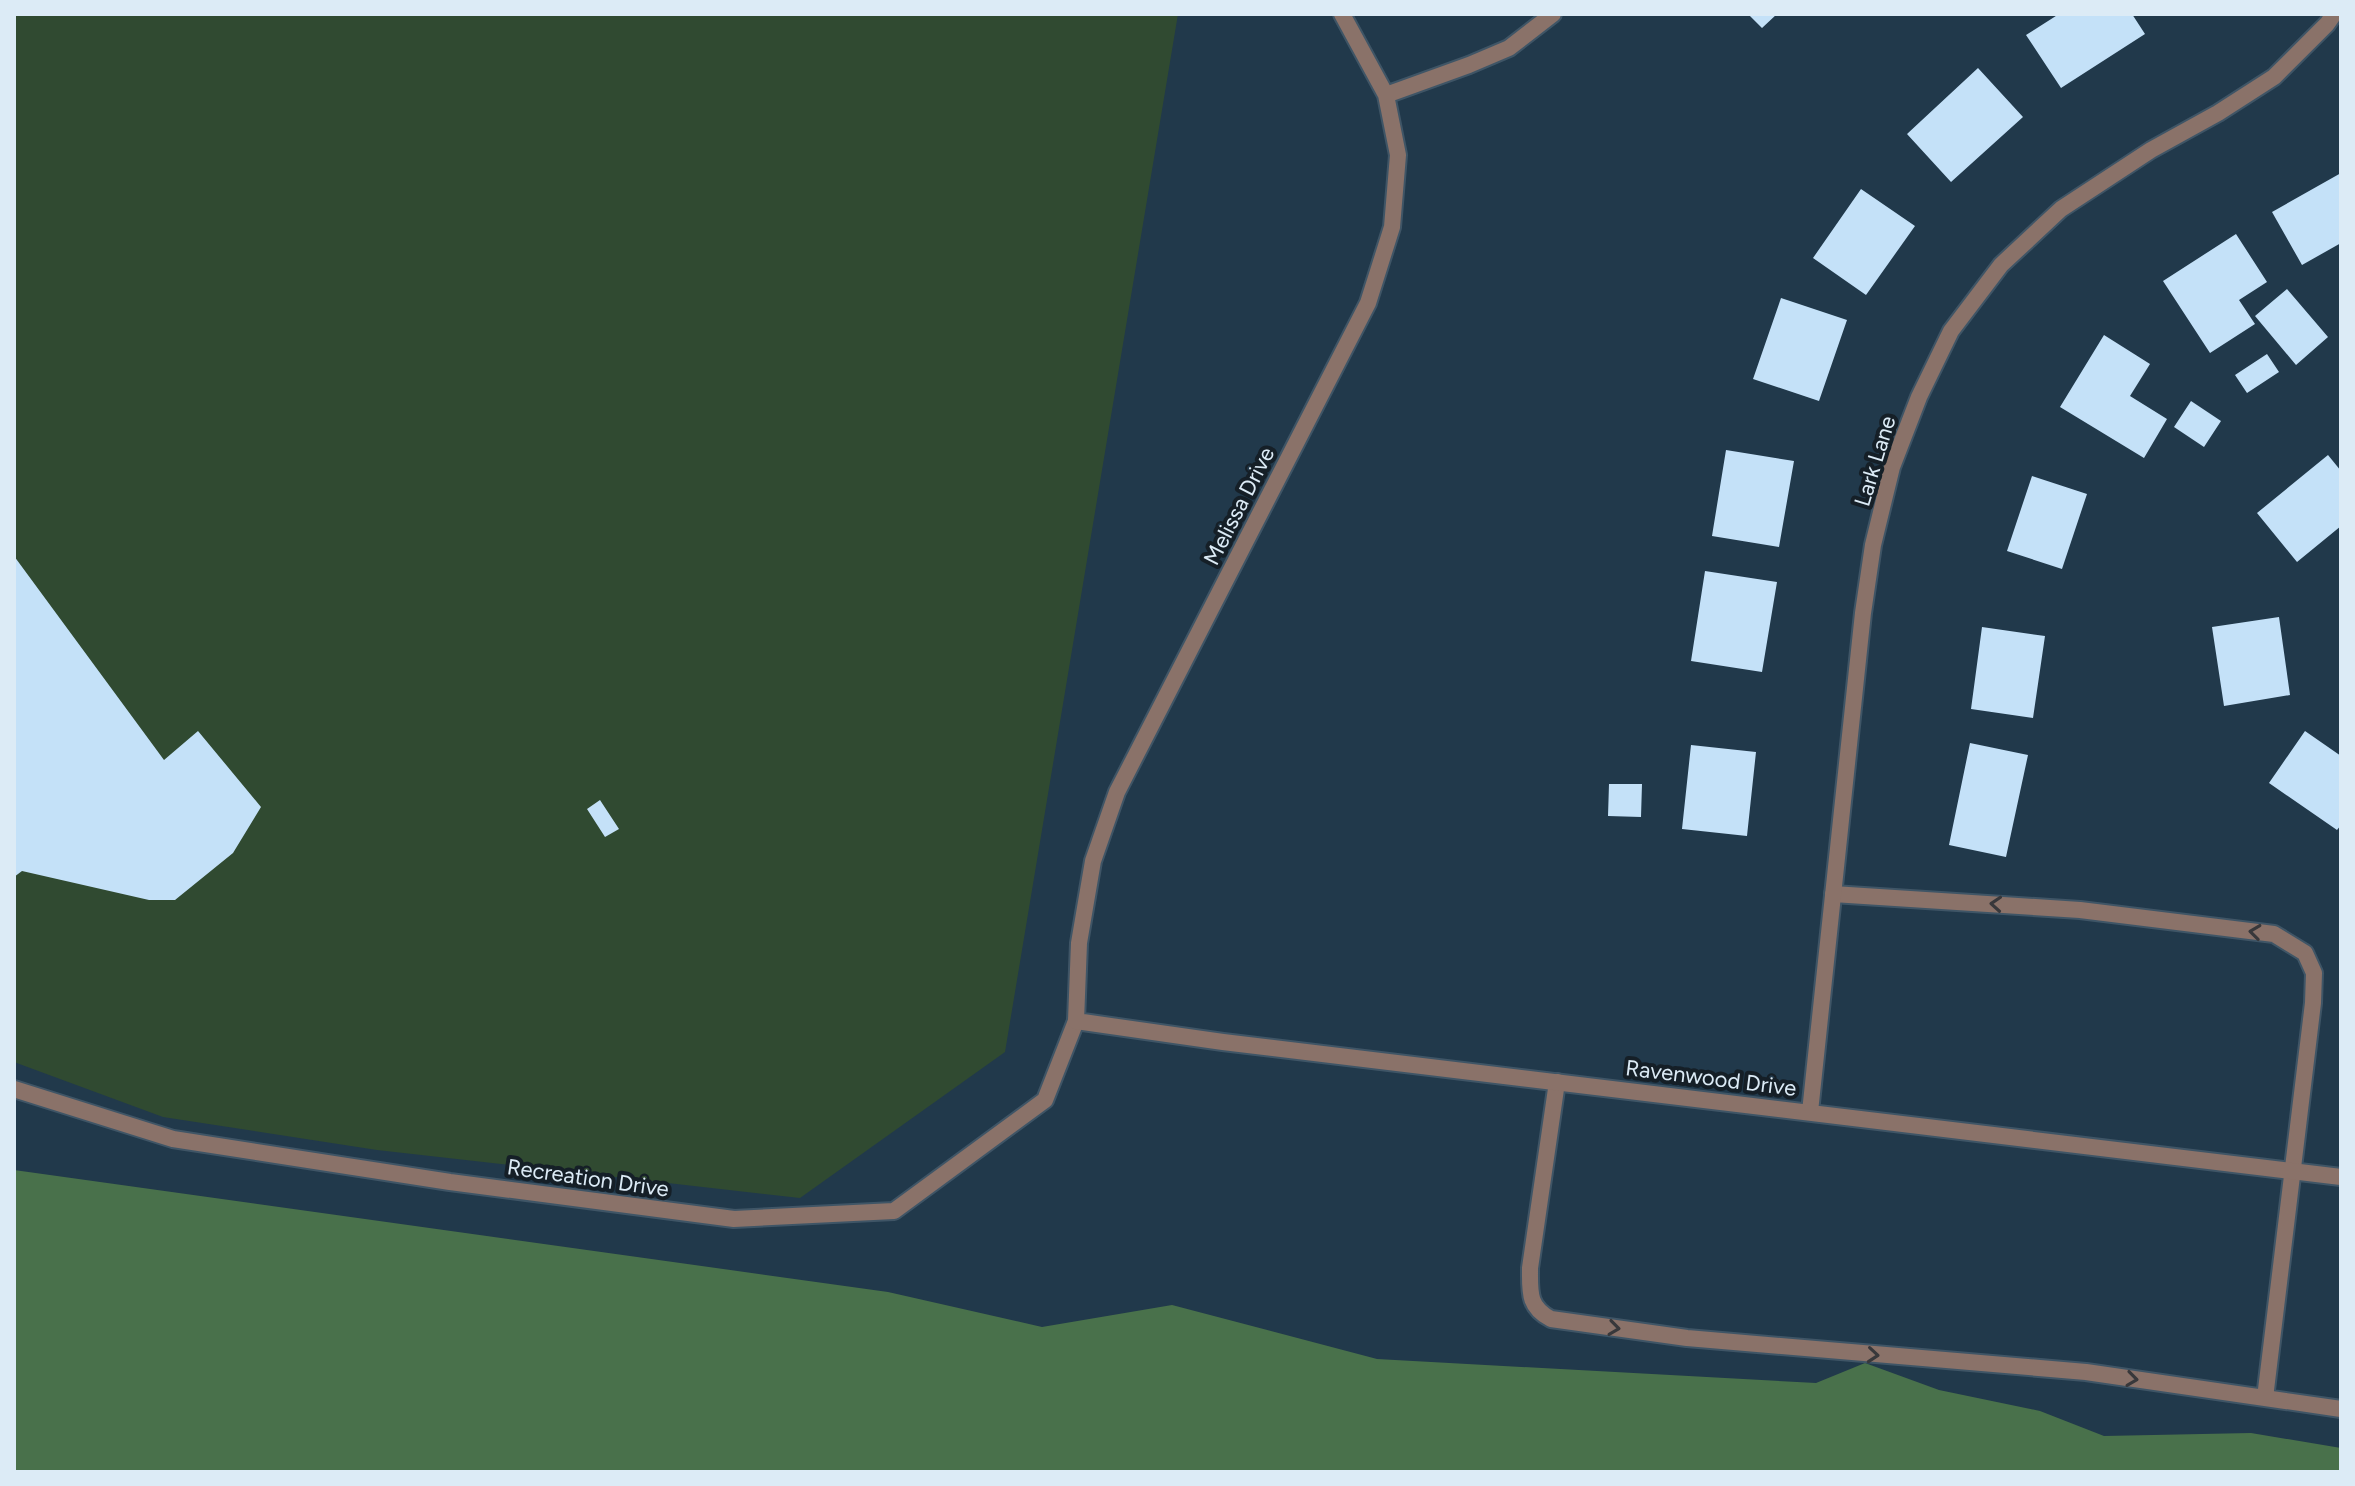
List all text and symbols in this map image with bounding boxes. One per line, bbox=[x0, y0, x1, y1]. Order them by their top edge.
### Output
street label: Lark Lane bbox=[1848, 413, 1902, 509]
street label: Melissa Drive bbox=[1198, 443, 1280, 569]
one-way arrow bbox=[1989, 896, 2002, 913]
one-way arrow bbox=[2248, 923, 2261, 940]
street label: Ravenwood Drive bbox=[1624, 1054, 1798, 1102]
street label: Recreation Drive bbox=[505, 1153, 671, 1203]
one-way arrow bbox=[1608, 1319, 1621, 1336]
one-way arrow bbox=[1867, 1346, 1880, 1363]
one-way arrow bbox=[2125, 1370, 2139, 1387]

